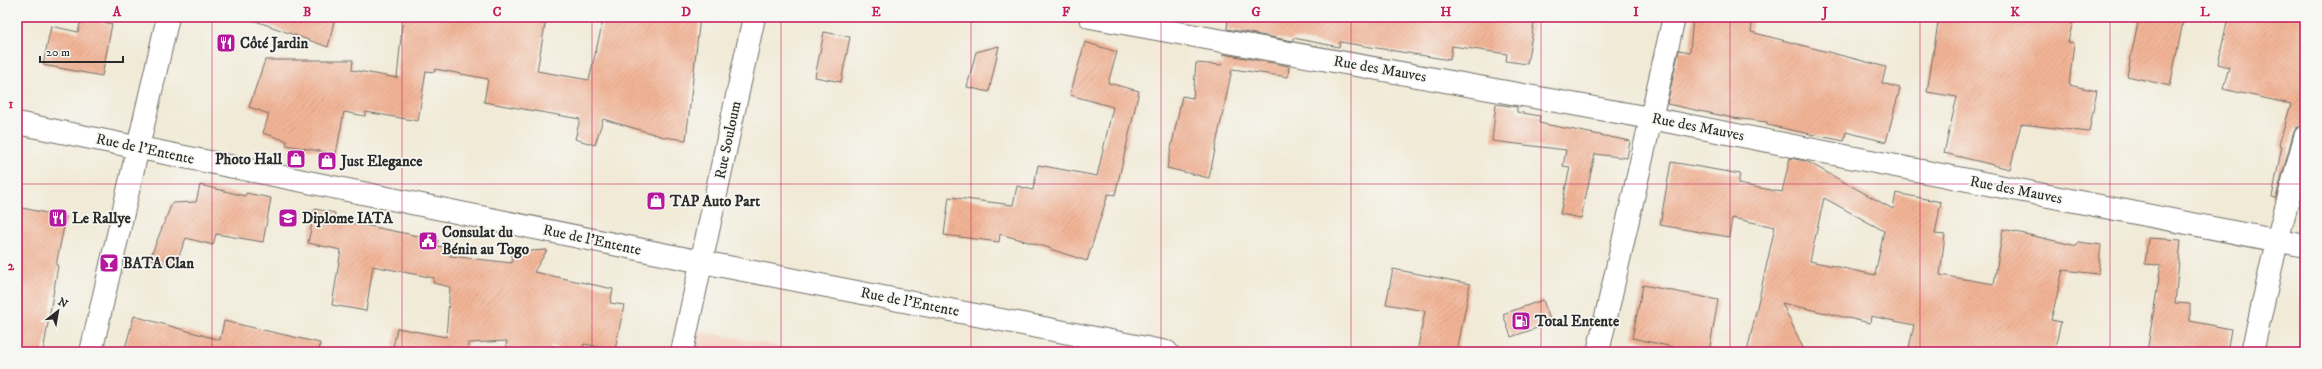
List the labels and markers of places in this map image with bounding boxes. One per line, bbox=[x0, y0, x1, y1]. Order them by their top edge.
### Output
restaurant icon: Côté Jardin bbox=[215, 32, 237, 54]
place label: Côté Jardin bbox=[240, 34, 308, 53]
shop icon: Photo Hall bbox=[285, 148, 307, 170]
place label: Photo Hall bbox=[215, 150, 282, 169]
shop icon: Just Elegance bbox=[316, 150, 338, 172]
place label: Just Elegance bbox=[339, 152, 423, 171]
shop icon: TAP Auto Part bbox=[645, 190, 667, 212]
place label: TAP Auto Part bbox=[669, 192, 760, 211]
restaurant icon: Le Rallye bbox=[47, 207, 69, 229]
school or university icon: Diplome IATA bbox=[277, 207, 299, 229]
place label: Le Rallye bbox=[72, 209, 132, 228]
place label: Diplome IATA bbox=[302, 209, 393, 228]
place label: Consulat du Bénin au Togo bbox=[442, 223, 530, 259]
public building icon: Consulat du Bénin au Togo bbox=[417, 230, 439, 252]
bar icon: BATA Clan bbox=[98, 252, 120, 274]
place label: BATA Clan bbox=[123, 254, 194, 273]
fuel station icon: Total Entente bbox=[1510, 310, 1532, 332]
place label: Total Entente bbox=[1534, 312, 1620, 331]

